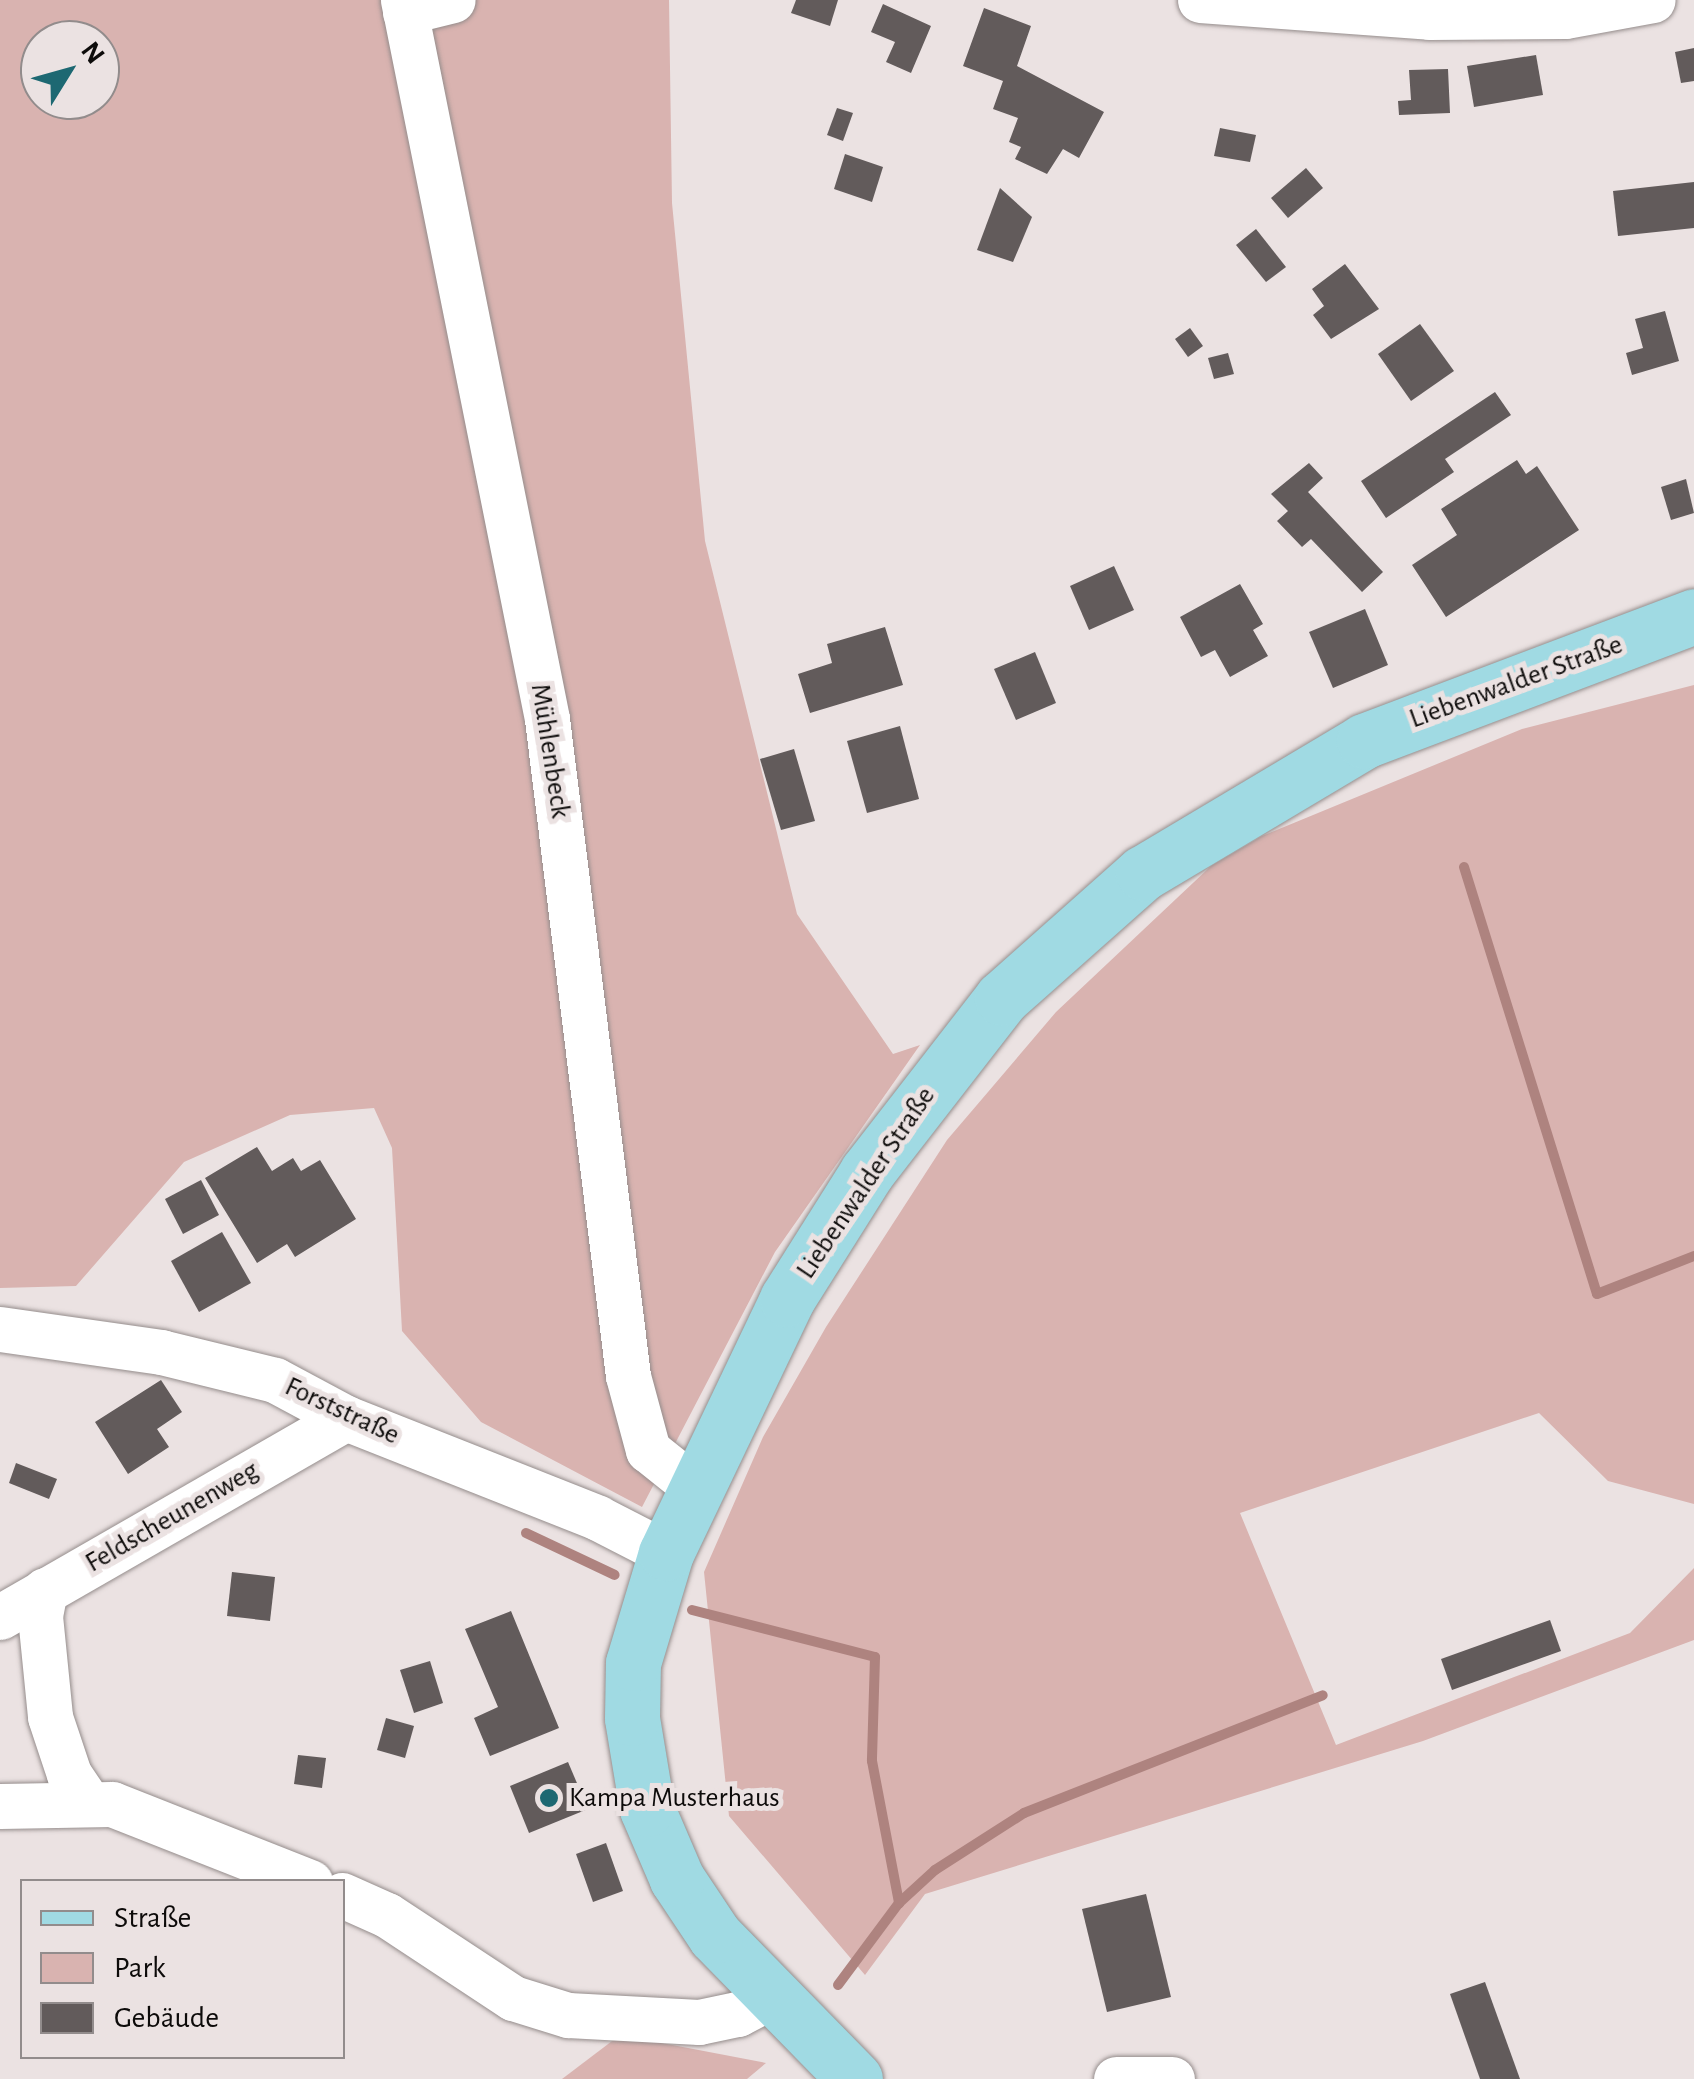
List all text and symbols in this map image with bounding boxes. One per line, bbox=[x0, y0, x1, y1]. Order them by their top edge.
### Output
north arrow bbox=[20, 20, 120, 120]
text: N bbox=[75, 37, 109, 69]
street label: Liebenwalder Straße bbox=[1405, 628, 1627, 736]
street label: Mühlenbeck bbox=[523, 681, 577, 821]
street label: Liebenwalder Straße bbox=[789, 1081, 943, 1285]
street label: Forststraße bbox=[279, 1370, 405, 1452]
street label: Feldscheunenweg bbox=[80, 1454, 264, 1580]
place label: Kampa Musterhaus bbox=[569, 1781, 780, 1815]
marker: Kampa Musterhaus bbox=[538, 1787, 560, 1809]
legend bbox=[20, 1879, 345, 2059]
text: Straße bbox=[114, 1903, 191, 1933]
text: Park bbox=[114, 1953, 166, 1983]
text: Gebäude bbox=[114, 2003, 219, 2033]

